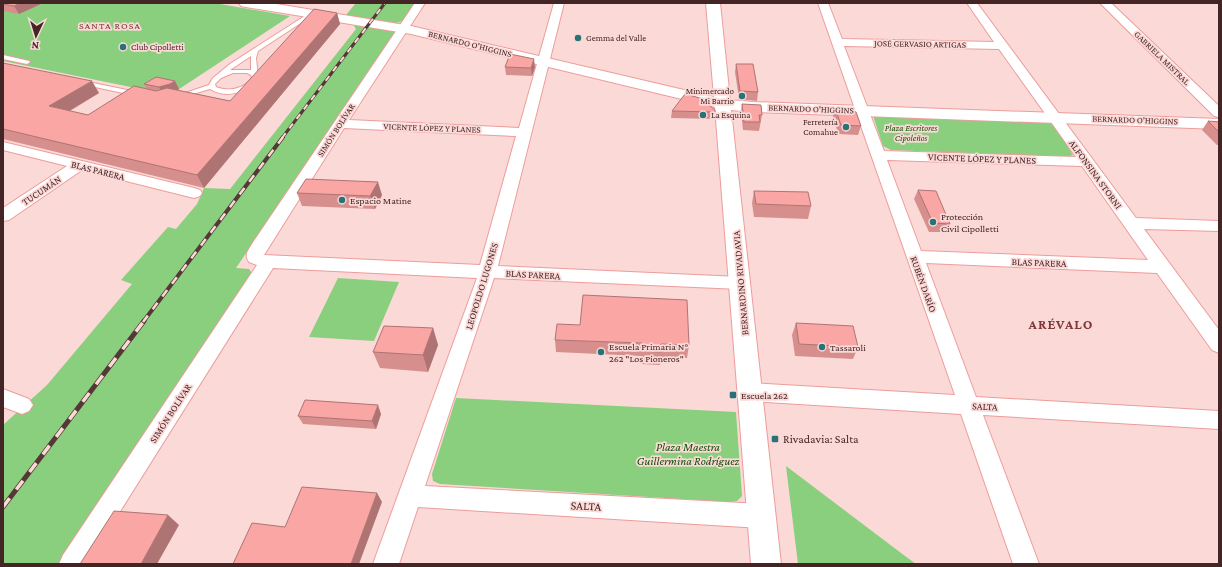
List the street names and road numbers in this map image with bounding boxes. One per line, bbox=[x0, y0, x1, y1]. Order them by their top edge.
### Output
street label: BERNARDO O'HIGGINS bbox=[427, 29, 513, 59]
street label: GABRIELA MISTRAL bbox=[1132, 29, 1192, 87]
street label: JOSÉ GERVASIO ARTIGAS bbox=[873, 38, 966, 50]
street label: SIMÓN BOLÍVAR bbox=[315, 101, 357, 158]
street label: BERNARDO O'HIGGINS bbox=[768, 103, 854, 115]
street label: BERNARDO O'HIGGINS bbox=[1092, 114, 1178, 126]
street label: VICENTE LÓPEZ Y PLANES bbox=[383, 121, 481, 135]
street label: ALFONSINA STORNI bbox=[1067, 138, 1124, 211]
street label: VICENTE LÓPEZ Y PLANES bbox=[928, 151, 1036, 166]
street label: BLAS PARERA bbox=[70, 159, 126, 183]
street label: TUCUMÁN bbox=[20, 173, 63, 208]
street label: BERNARDINO RIVADAVIA bbox=[730, 230, 751, 336]
street label: LEOPOLDO LUGONES bbox=[463, 241, 500, 331]
street label: RUBÉN DARÍO bbox=[908, 255, 939, 314]
street label: BLAS PARERA bbox=[1011, 256, 1067, 269]
street label: BLAS PARERA bbox=[505, 268, 561, 281]
street label: SIMÓN BOLÍVAR bbox=[147, 381, 194, 445]
street label: SALTA bbox=[972, 400, 998, 413]
street label: SALTA bbox=[570, 498, 602, 514]

